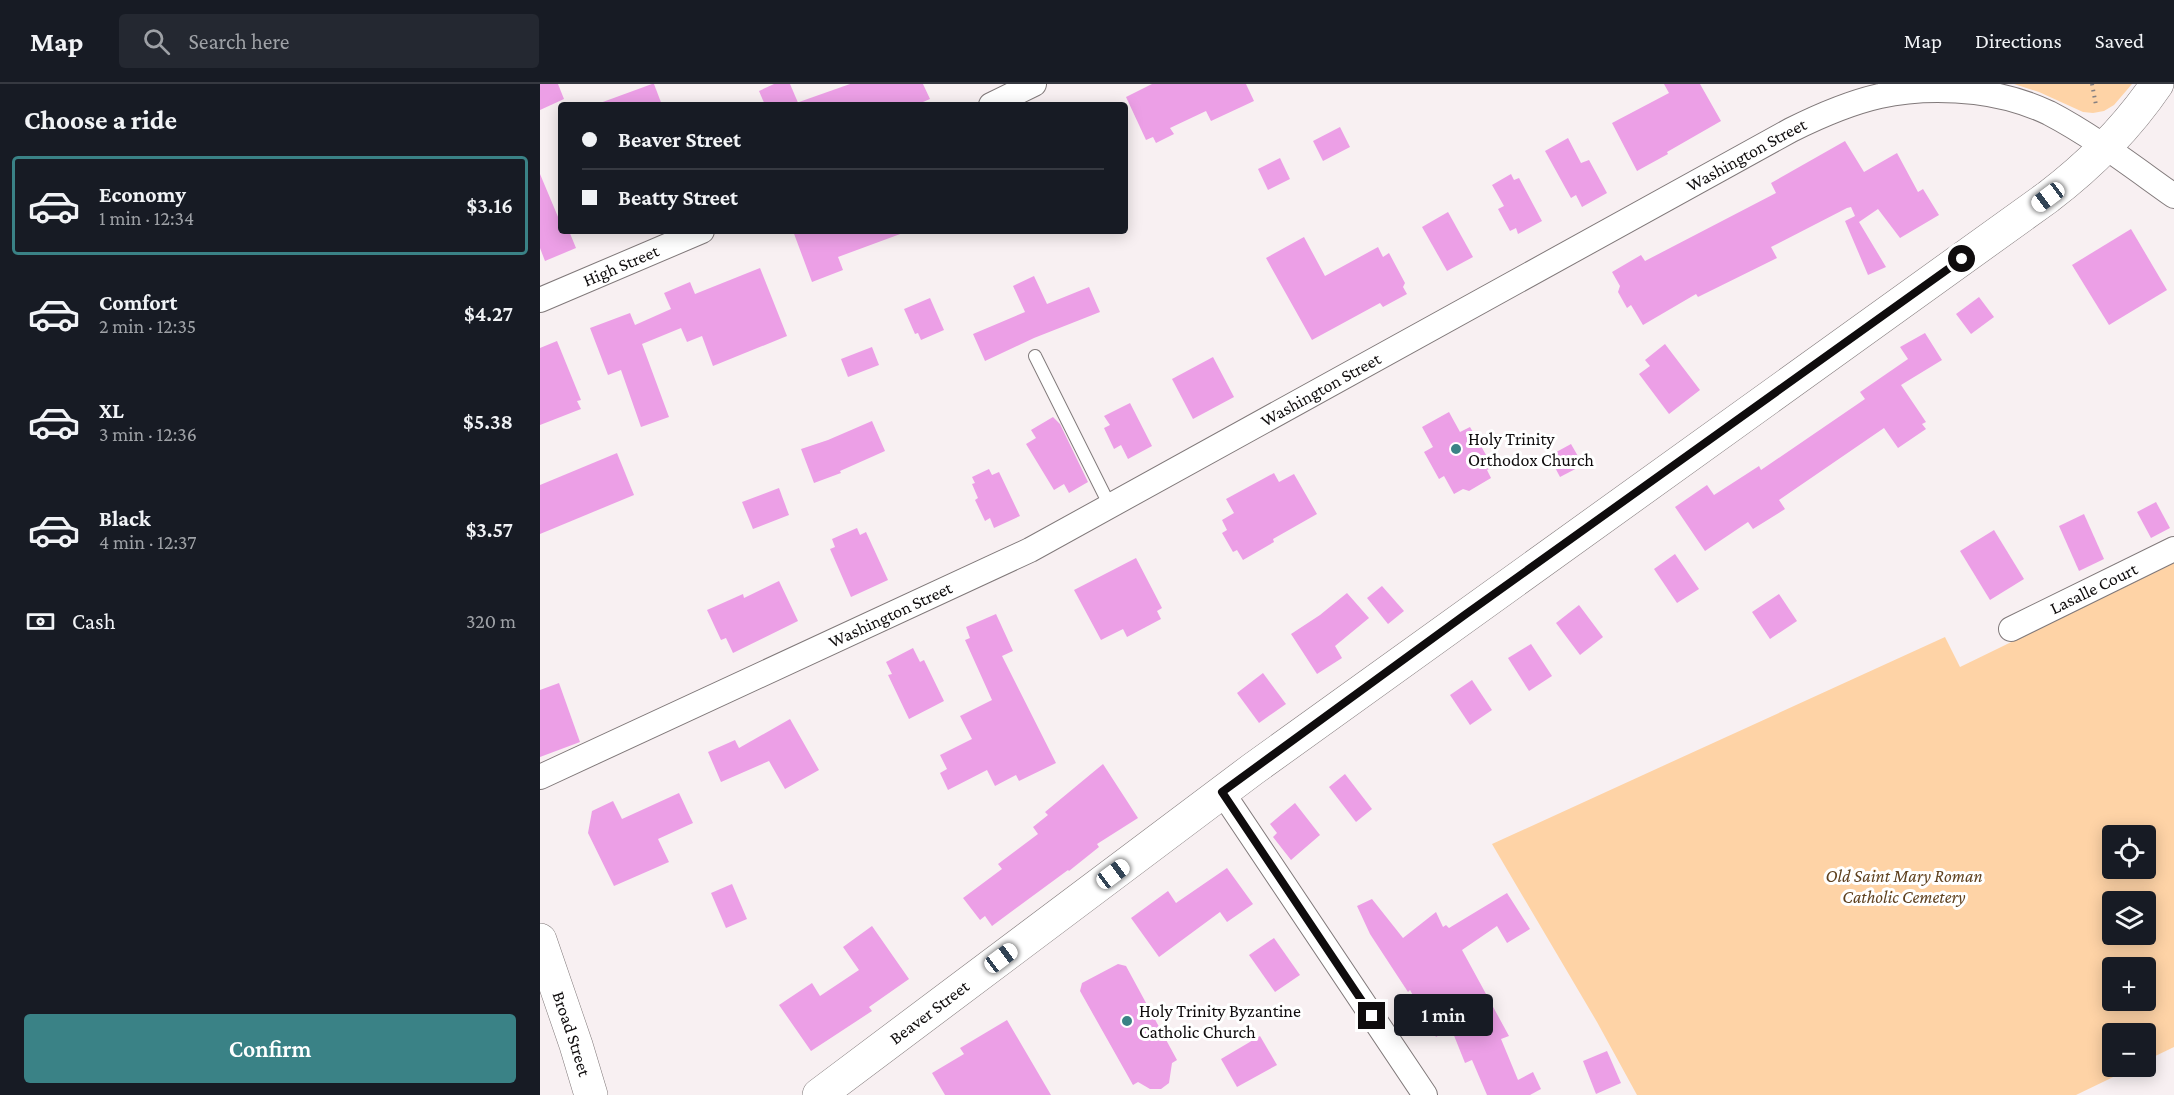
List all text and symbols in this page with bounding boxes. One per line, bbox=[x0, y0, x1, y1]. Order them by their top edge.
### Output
search box bbox=[119, 14, 539, 68]
icon: search bbox=[140, 25, 173, 58]
text: Map bbox=[30, 26, 83, 57]
text: Search here bbox=[188, 29, 289, 54]
text: Map bbox=[1904, 29, 1942, 53]
text: Directions bbox=[1975, 29, 2062, 53]
text: Saved bbox=[2095, 29, 2144, 53]
text: Choose a ride bbox=[24, 105, 177, 135]
street label: Washington Street bbox=[1683, 114, 1811, 196]
text: Beaver Street bbox=[618, 127, 741, 152]
icon: car bbox=[27, 179, 81, 233]
car bbox=[2028, 179, 2068, 215]
text: Economy bbox=[99, 182, 186, 207]
text: Beatty Street bbox=[618, 185, 738, 210]
text: $3.16 bbox=[467, 193, 513, 218]
text: 1 min · 12:34 bbox=[99, 207, 194, 229]
street label: High Street bbox=[580, 240, 663, 290]
route start bbox=[1948, 245, 1975, 272]
icon: car bbox=[27, 287, 81, 341]
text: Comfort bbox=[99, 290, 177, 315]
text: $4.27 bbox=[464, 301, 513, 326]
text: 2 min · 12:35 bbox=[99, 315, 196, 337]
street label: Washington Street bbox=[1257, 348, 1385, 431]
icon: car bbox=[27, 395, 81, 449]
text: XL bbox=[99, 398, 124, 423]
text: $5.38 bbox=[463, 409, 513, 434]
text: 3 min · 12:36 bbox=[99, 423, 197, 445]
place label: Holy Trinity Orthodox Church bbox=[1468, 429, 1594, 470]
marker: Holy Trinity Orthodox Church bbox=[1449, 442, 1463, 456]
icon: car bbox=[27, 503, 81, 557]
text: Black bbox=[99, 506, 151, 531]
text: $3.57 bbox=[466, 517, 513, 542]
text: 4 min · 12:37 bbox=[99, 531, 197, 553]
street label: Lasalle Court bbox=[2047, 558, 2142, 618]
street label: Washington Street bbox=[825, 577, 956, 652]
icon: cash bbox=[24, 605, 57, 638]
text: Cash bbox=[72, 609, 116, 634]
text: 320 m bbox=[466, 610, 516, 632]
map controls bbox=[2102, 825, 2156, 1077]
button: locate bbox=[2102, 825, 2156, 879]
car bbox=[1093, 856, 1133, 892]
park label: Old Saint Mary Roman Catholic Cemetery bbox=[1826, 866, 1983, 907]
button: layers bbox=[2102, 891, 2156, 945]
car bbox=[981, 940, 1021, 976]
button: + bbox=[2102, 957, 2156, 1011]
street label: Beaver Street bbox=[886, 975, 974, 1048]
street label: Broad Street bbox=[548, 989, 595, 1080]
callout: 1 min bbox=[1393, 995, 1492, 1037]
place label: Holy Trinity Byzantine Catholic Church bbox=[1139, 1001, 1301, 1042]
route end bbox=[1358, 1002, 1385, 1029]
text: 1 min bbox=[1421, 1004, 1466, 1026]
button: Confirm bbox=[24, 1014, 516, 1083]
marker: Holy Trinity Byzantine Catholic Church bbox=[1120, 1014, 1134, 1028]
button: − bbox=[2102, 1023, 2156, 1077]

